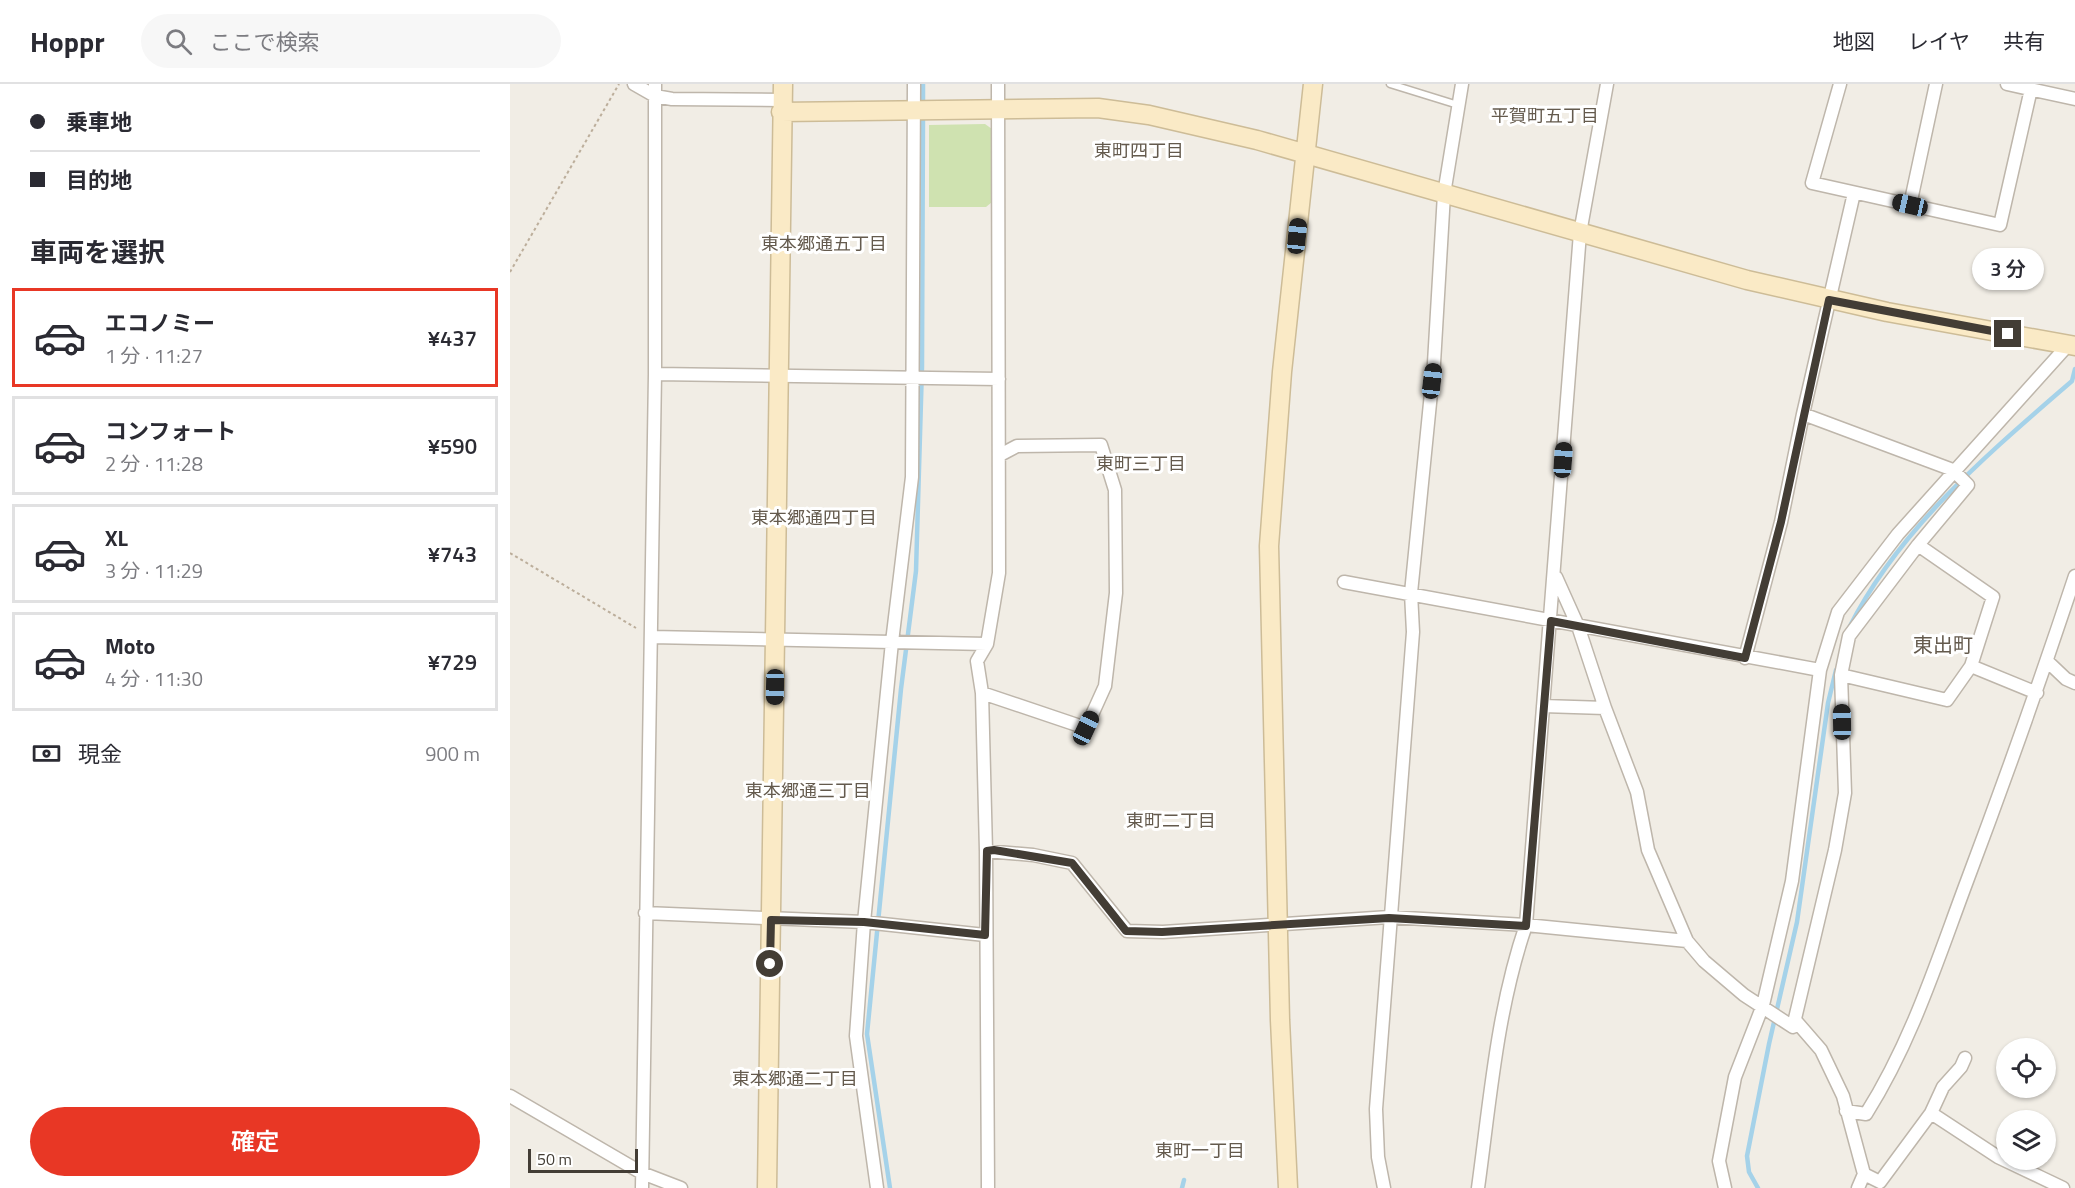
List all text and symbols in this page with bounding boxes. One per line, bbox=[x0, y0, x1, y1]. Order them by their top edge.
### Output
search box bbox=[141, 14, 561, 68]
text: Hoppr bbox=[30, 20, 105, 63]
icon: search bbox=[162, 25, 195, 58]
text: ここで検索 bbox=[210, 25, 320, 59]
text: 地図 bbox=[1833, 25, 1875, 57]
text: レイヤ bbox=[1908, 25, 1970, 57]
text: 共有 bbox=[2003, 25, 2045, 57]
district label: 平賀町五丁目 bbox=[1491, 102, 1599, 129]
text: 乗車地 bbox=[66, 105, 132, 139]
district label: 東町四丁目 bbox=[1094, 137, 1184, 164]
text: 目的地 bbox=[66, 163, 132, 197]
car bbox=[1890, 192, 1930, 218]
car bbox=[1286, 217, 1308, 255]
district label: 東本郷通五丁目 bbox=[761, 230, 887, 257]
text: 車両を選択 bbox=[30, 231, 165, 272]
callout: 3 分 bbox=[1972, 247, 2044, 289]
text: 3 分 bbox=[1990, 253, 2026, 284]
text: エコノミー bbox=[105, 306, 215, 340]
icon: car bbox=[33, 311, 87, 365]
route end bbox=[1994, 320, 2021, 347]
text: ¥437 bbox=[428, 321, 477, 355]
text: 1 分 · 11:27 bbox=[105, 340, 203, 371]
car bbox=[1421, 362, 1443, 400]
text: コンフォート bbox=[105, 414, 236, 448]
icon: car bbox=[33, 419, 87, 473]
text: ¥590 bbox=[428, 429, 477, 463]
car bbox=[1553, 441, 1573, 479]
text: 2 分 · 11:28 bbox=[105, 448, 203, 479]
district label: 東町三丁目 bbox=[1096, 450, 1186, 477]
district label: 東本郷通四丁目 bbox=[751, 504, 877, 531]
text: XL bbox=[105, 521, 128, 555]
icon: car bbox=[33, 527, 87, 581]
text: ¥743 bbox=[428, 537, 477, 571]
text: 3 分 · 11:29 bbox=[105, 555, 203, 586]
text: Moto bbox=[105, 629, 155, 663]
district label: 東出町 bbox=[1913, 629, 1973, 660]
icon: car bbox=[33, 635, 87, 689]
text: ¥729 bbox=[428, 645, 477, 679]
text: 4 分 · 11:30 bbox=[105, 663, 203, 694]
car bbox=[766, 669, 784, 705]
car bbox=[1833, 704, 1851, 740]
car bbox=[1070, 708, 1102, 748]
icon: cash bbox=[30, 737, 63, 770]
text: 現金 bbox=[78, 737, 122, 771]
text: 900 m bbox=[425, 738, 480, 769]
district label: 東本郷通三丁目 bbox=[745, 777, 871, 804]
district label: 東町二丁目 bbox=[1126, 807, 1216, 834]
route start bbox=[756, 950, 783, 977]
map controls bbox=[1996, 1038, 2056, 1170]
button: locate bbox=[1996, 1038, 2056, 1098]
district label: 東本郷通二丁目 bbox=[732, 1065, 858, 1092]
button: 確定 bbox=[30, 1107, 480, 1176]
button: layers bbox=[1996, 1110, 2056, 1170]
district label: 東町一丁目 bbox=[1155, 1137, 1245, 1164]
scale bar bbox=[528, 1146, 638, 1174]
text: 50 m bbox=[537, 1147, 572, 1171]

